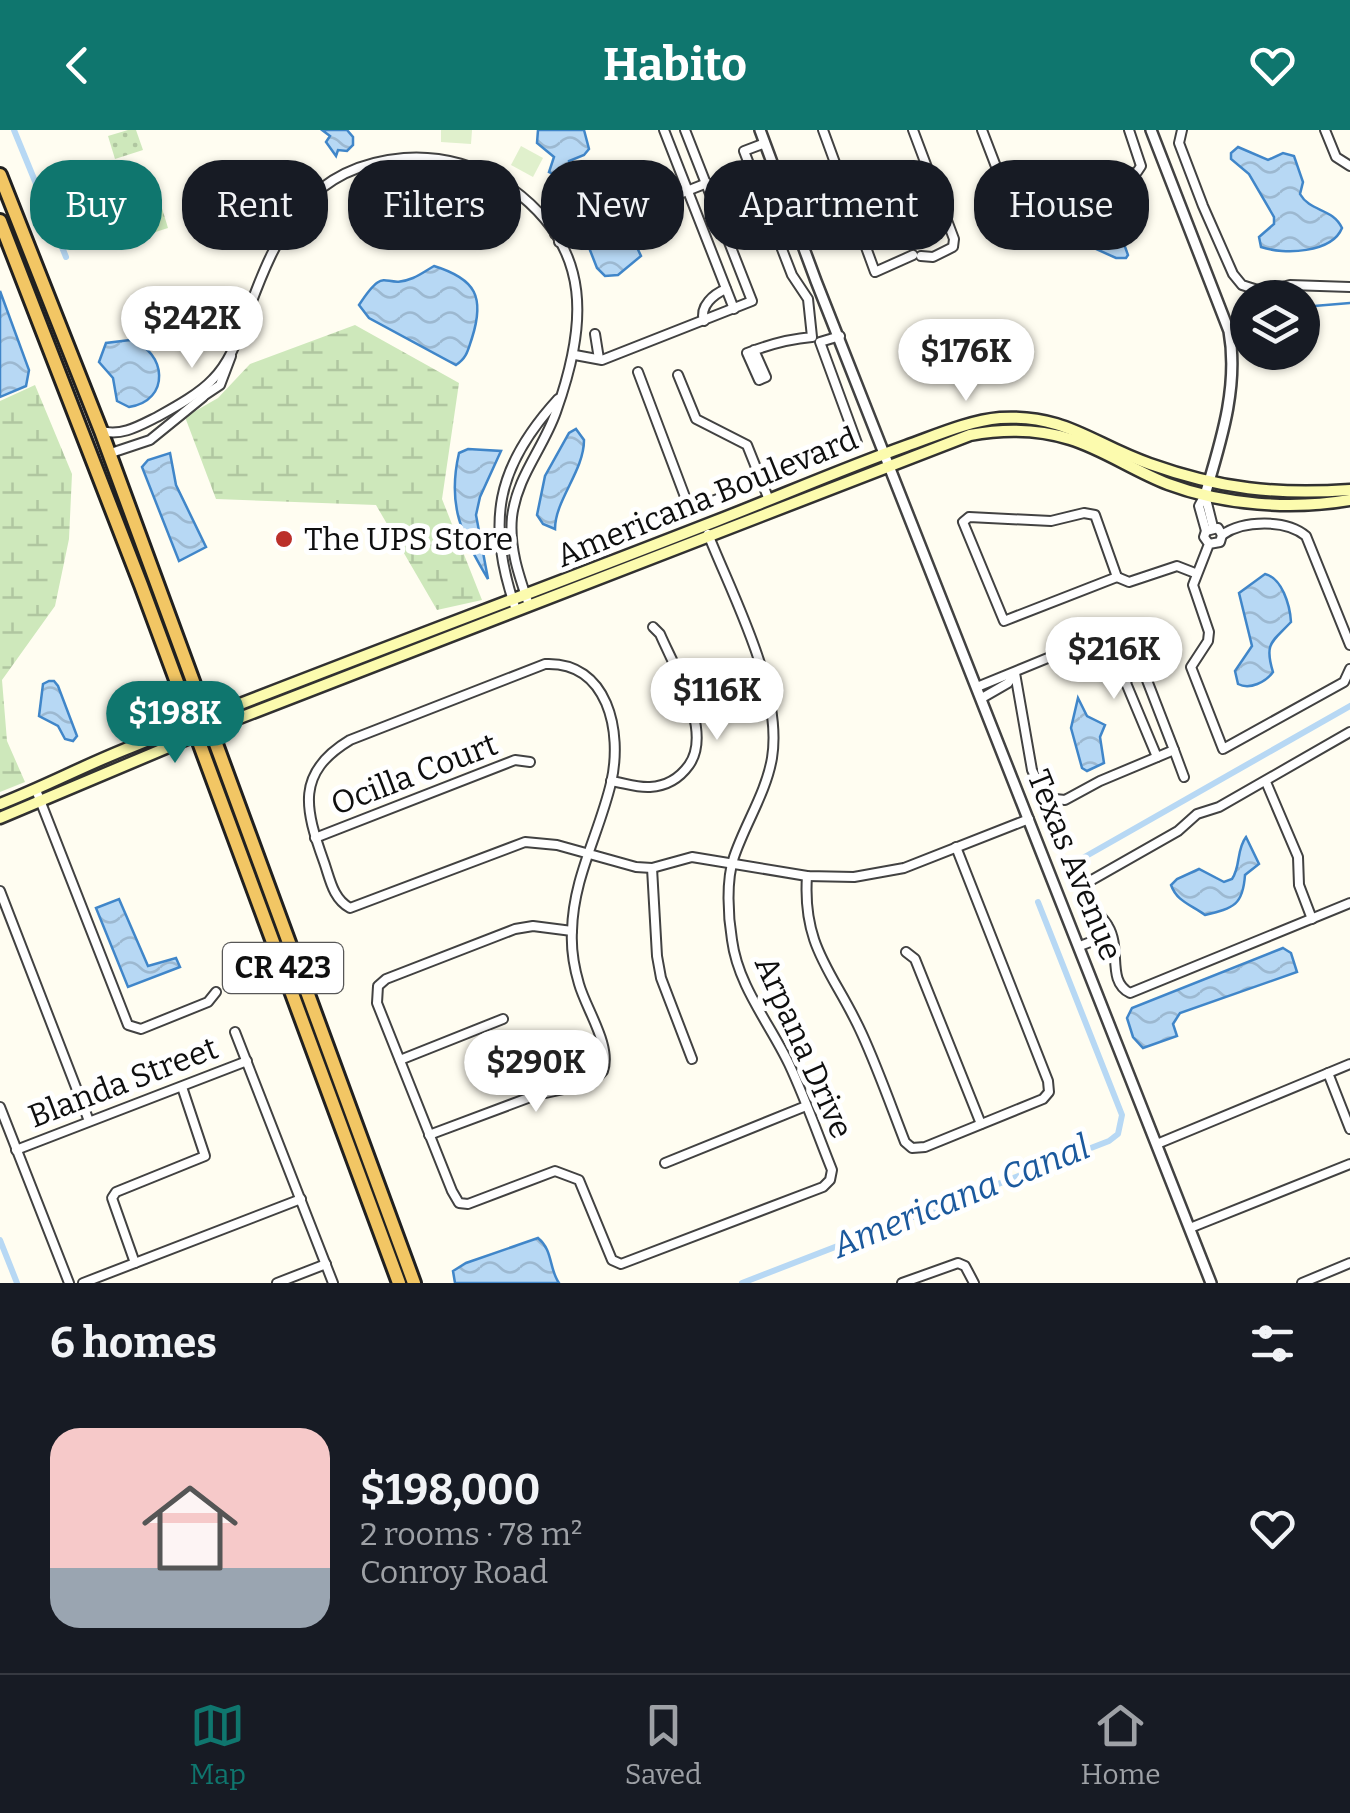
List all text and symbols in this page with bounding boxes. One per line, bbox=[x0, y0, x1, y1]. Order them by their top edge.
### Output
icon: back bbox=[50, 38, 105, 93]
text: Habito bbox=[603, 38, 747, 92]
icon: heart bbox=[1245, 38, 1300, 93]
chip: Buy bbox=[30, 160, 162, 250]
chip: Rent bbox=[182, 160, 328, 250]
chip: Filters bbox=[348, 160, 521, 250]
chip: New bbox=[541, 160, 684, 250]
chip: Apartment bbox=[704, 160, 954, 250]
chip: House bbox=[974, 160, 1149, 250]
map controls bbox=[1230, 280, 1320, 370]
button: layers bbox=[1230, 280, 1320, 370]
pin: $242K bbox=[122, 286, 262, 371]
text: $242K bbox=[143, 299, 241, 337]
pin: $176K bbox=[896, 319, 1036, 404]
text: $176K bbox=[920, 332, 1012, 370]
street label: Americana Boulevard bbox=[551, 419, 863, 575]
place label: The UPS Store bbox=[304, 520, 513, 558]
marker: The UPS Store bbox=[273, 528, 295, 550]
pin: $216K bbox=[1044, 617, 1184, 702]
text: $216K bbox=[1067, 630, 1161, 668]
pin: $116K bbox=[647, 658, 787, 743]
text: $116K bbox=[673, 671, 761, 709]
pin: $198K bbox=[105, 681, 245, 766]
text: $198K bbox=[128, 694, 222, 732]
street label: Ocilla Court bbox=[326, 725, 503, 823]
street label: Texas Avenue bbox=[1020, 764, 1130, 966]
road number: CR 423 bbox=[223, 943, 343, 993]
street label: Arpana Drive bbox=[747, 950, 861, 1144]
street label: Blanda Street bbox=[23, 1028, 223, 1135]
pin: $290K bbox=[466, 1030, 606, 1115]
text: $290K bbox=[486, 1043, 586, 1081]
water label: Americana Canal bbox=[825, 1125, 1096, 1267]
icon: filters bbox=[1245, 1316, 1300, 1371]
text: 6 homes bbox=[50, 1318, 217, 1368]
text: $198,000 bbox=[360, 1465, 540, 1515]
icon: home bbox=[130, 1468, 250, 1588]
icon: heart bbox=[1245, 1501, 1300, 1556]
text: 2 rooms · 78 m² bbox=[360, 1515, 582, 1553]
text: Conroy Road bbox=[360, 1553, 548, 1591]
tab: Map bbox=[189, 1698, 246, 1791]
tab: Saved bbox=[625, 1698, 702, 1791]
tab: Home bbox=[1081, 1698, 1161, 1791]

